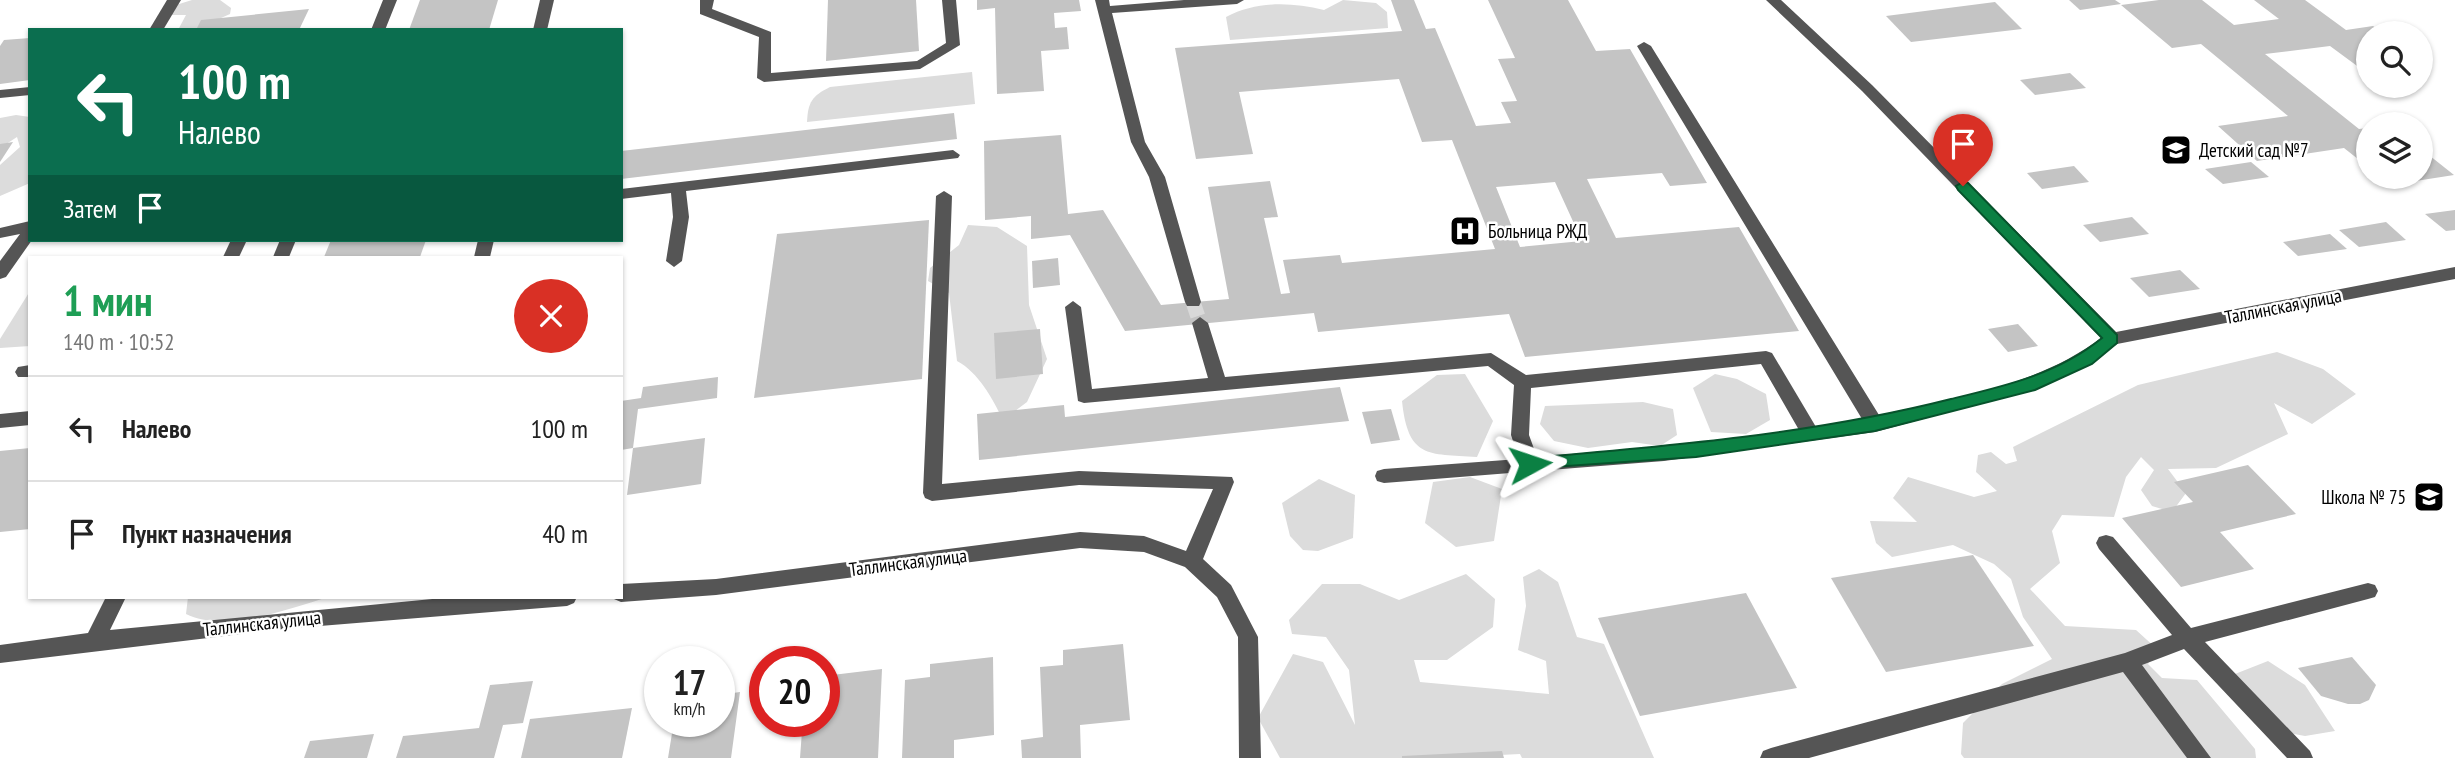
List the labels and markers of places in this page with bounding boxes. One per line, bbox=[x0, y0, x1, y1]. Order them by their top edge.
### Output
pin bbox=[1933, 114, 1993, 186]
school or university icon: Детский сад №7 bbox=[2159, 133, 2193, 167]
place label: Детский сад №7 bbox=[2199, 138, 2308, 162]
hospital icon: Больница РЖД bbox=[1448, 214, 1482, 248]
place label: Больница РЖД bbox=[1488, 219, 1587, 243]
school or university icon: Школа № 75 bbox=[2412, 480, 2446, 514]
place label: Школа № 75 bbox=[2321, 485, 2406, 509]

